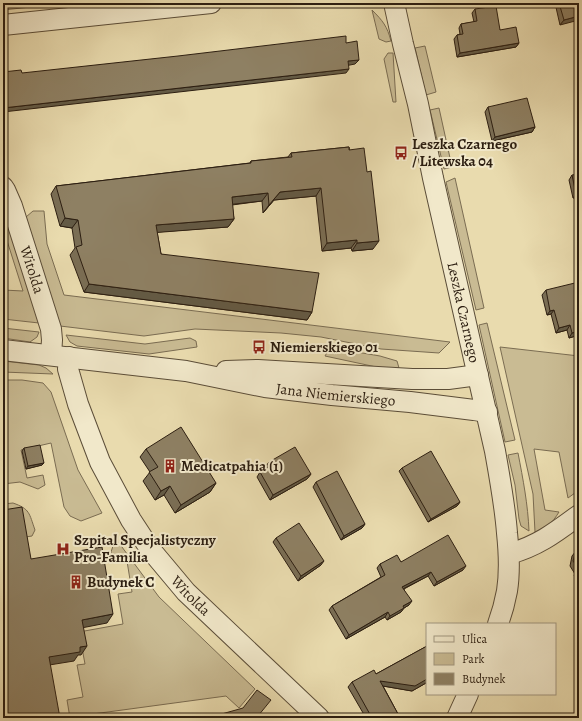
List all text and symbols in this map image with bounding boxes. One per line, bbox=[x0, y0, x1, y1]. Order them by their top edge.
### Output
place label: Leszka Czarnego / Litewska 04 bbox=[412, 134, 517, 171]
bus stop icon: Leszka Czarnego / Litewska 04 bbox=[393, 145, 409, 161]
street label: Witolda bbox=[15, 243, 49, 296]
street label: Leszka Czarnego bbox=[442, 260, 485, 365]
place label: Niemierskiego 01 bbox=[270, 337, 379, 357]
bus stop icon: Niemierskiego 01 bbox=[251, 339, 267, 355]
street label: Jana Niemierskiego bbox=[275, 378, 396, 411]
place label: Medicatpahia (1) bbox=[181, 456, 283, 476]
building icon: Medicatpahia (1) bbox=[162, 458, 178, 474]
place label: Szpital Specjalistyczny Pro-Familia bbox=[74, 530, 217, 567]
hospital icon: Szpital Specjalistyczny Pro-Familia bbox=[55, 541, 71, 557]
street label: Witolda bbox=[166, 571, 215, 620]
place label: Budynek C bbox=[87, 572, 155, 592]
building icon: Budynek C bbox=[68, 574, 84, 590]
legend bbox=[426, 623, 556, 695]
text: Ulica bbox=[462, 631, 487, 647]
text: Park bbox=[462, 651, 485, 667]
text: Budynek bbox=[462, 671, 505, 687]

